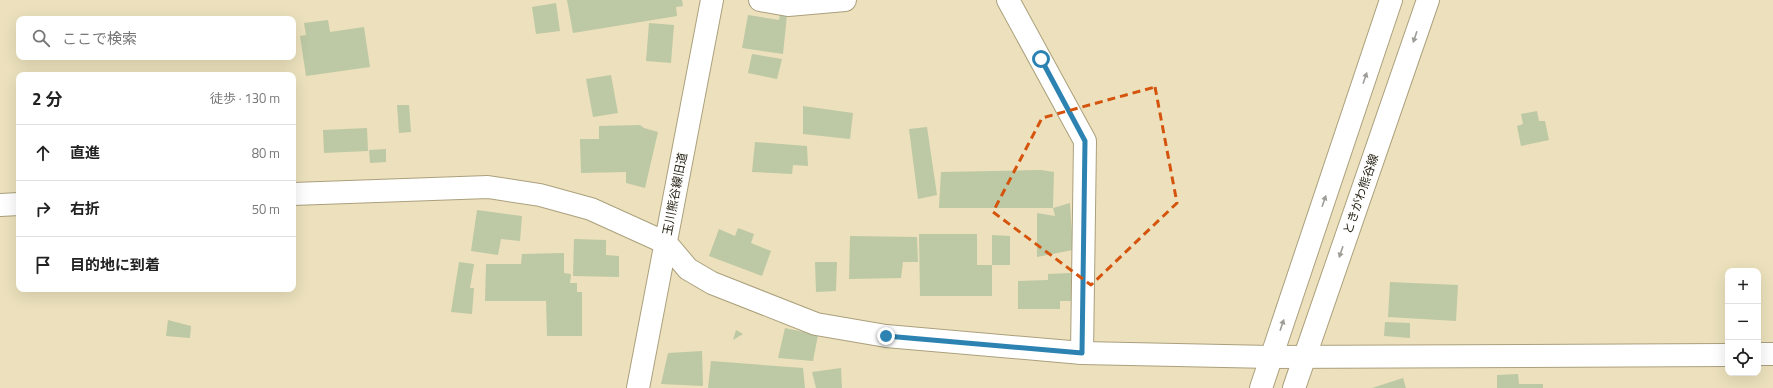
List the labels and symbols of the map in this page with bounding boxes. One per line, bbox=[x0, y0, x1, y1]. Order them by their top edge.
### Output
one-way arrow bbox=[1412, 31, 1418, 43]
route start bbox=[1032, 50, 1050, 68]
one-way arrow bbox=[1362, 72, 1368, 84]
street label: 玉川熊谷線旧道 bbox=[657, 151, 692, 237]
street label: ときがわ熊谷線 bbox=[1338, 151, 1383, 237]
one-way arrow bbox=[1321, 195, 1327, 207]
one-way arrow bbox=[1337, 247, 1343, 259]
one-way arrow bbox=[1280, 318, 1286, 330]
route end bbox=[877, 327, 895, 345]

